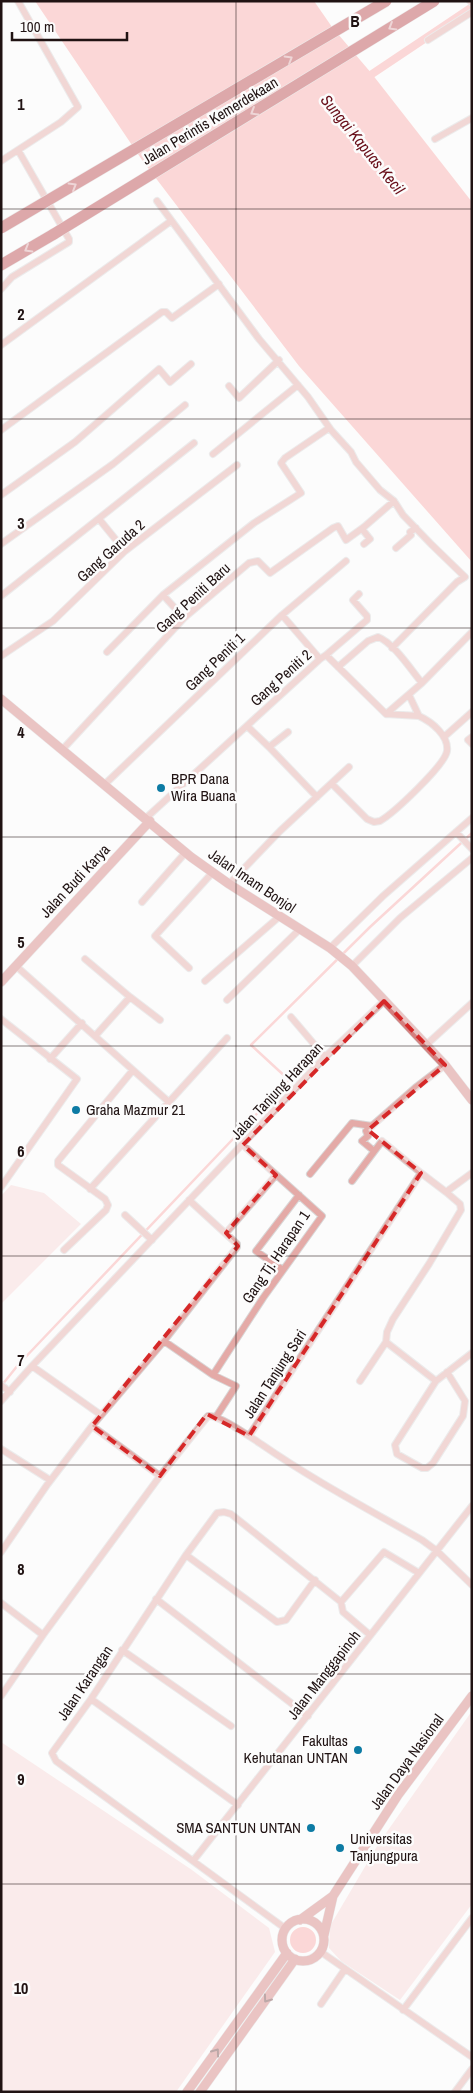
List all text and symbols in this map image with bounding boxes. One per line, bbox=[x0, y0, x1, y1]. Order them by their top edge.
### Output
scale bar bbox=[12, 10, 128, 42]
text: B bbox=[350, 10, 360, 32]
text: 100 m bbox=[20, 16, 54, 37]
one-way arrow bbox=[389, 20, 398, 30]
one-way arrow bbox=[283, 55, 292, 65]
street label: Jalan Perintis Kemerdekaan bbox=[138, 72, 282, 170]
water label: Sungai Kapuas Kecil bbox=[316, 89, 411, 199]
text: 1 bbox=[17, 93, 25, 115]
one-way arrow bbox=[250, 105, 259, 115]
one-way arrow bbox=[68, 182, 77, 192]
one-way arrow bbox=[24, 243, 33, 253]
text: 2 bbox=[17, 303, 25, 325]
text: 3 bbox=[17, 512, 25, 534]
street label: Gang Garuda 2 bbox=[72, 514, 149, 587]
street label: Gang Peniti Baru bbox=[151, 558, 235, 638]
street label: Gang Peniti 1 bbox=[180, 628, 249, 696]
street label: Gang Peniti 2 bbox=[245, 644, 316, 711]
text: 4 bbox=[17, 721, 25, 743]
place label: BPR Dana Wira Buana bbox=[171, 768, 236, 806]
marker: BPR Dana Wira Buana bbox=[155, 782, 167, 794]
street label: Jalan Budi Karya bbox=[35, 839, 114, 922]
street label: Jalan Imam Bonjol bbox=[204, 844, 300, 918]
text: 5 bbox=[17, 931, 25, 953]
street label: Jalan Tanjung Harapan bbox=[226, 1037, 327, 1144]
place label: Graha Mazmur 21 bbox=[86, 1099, 185, 1120]
marker: Graha Mazmur 21 bbox=[70, 1104, 82, 1116]
text: 6 bbox=[17, 1140, 25, 1162]
street label: Gang Tj. Harapan 1 bbox=[237, 1206, 315, 1307]
street label: Jalan Tanjung Sari bbox=[238, 1325, 311, 1422]
text: 7 bbox=[17, 1349, 25, 1371]
text: 8 bbox=[17, 1558, 25, 1580]
street label: Jalan Manggapinoh bbox=[282, 1626, 365, 1724]
street label: Jalan Karangan bbox=[52, 1641, 117, 1724]
street label: Jalan Daya Nasional bbox=[365, 1710, 448, 1814]
place label: Fakultas Kehutanan UNTAN bbox=[244, 1730, 348, 1768]
marker: Fakultas Kehutanan UNTAN bbox=[352, 1744, 364, 1756]
text: 9 bbox=[17, 1768, 25, 1790]
place label: SMA SANTUN UNTAN bbox=[176, 1817, 301, 1838]
marker: SMA SANTUN UNTAN bbox=[305, 1822, 317, 1834]
place label: Universitas Tanjungpura bbox=[350, 1828, 418, 1866]
marker: Universitas Tanjungpura bbox=[334, 1842, 346, 1854]
text: 10 bbox=[14, 1977, 28, 1999]
one-way arrow bbox=[264, 1993, 272, 2002]
one-way arrow bbox=[210, 2048, 219, 2058]

